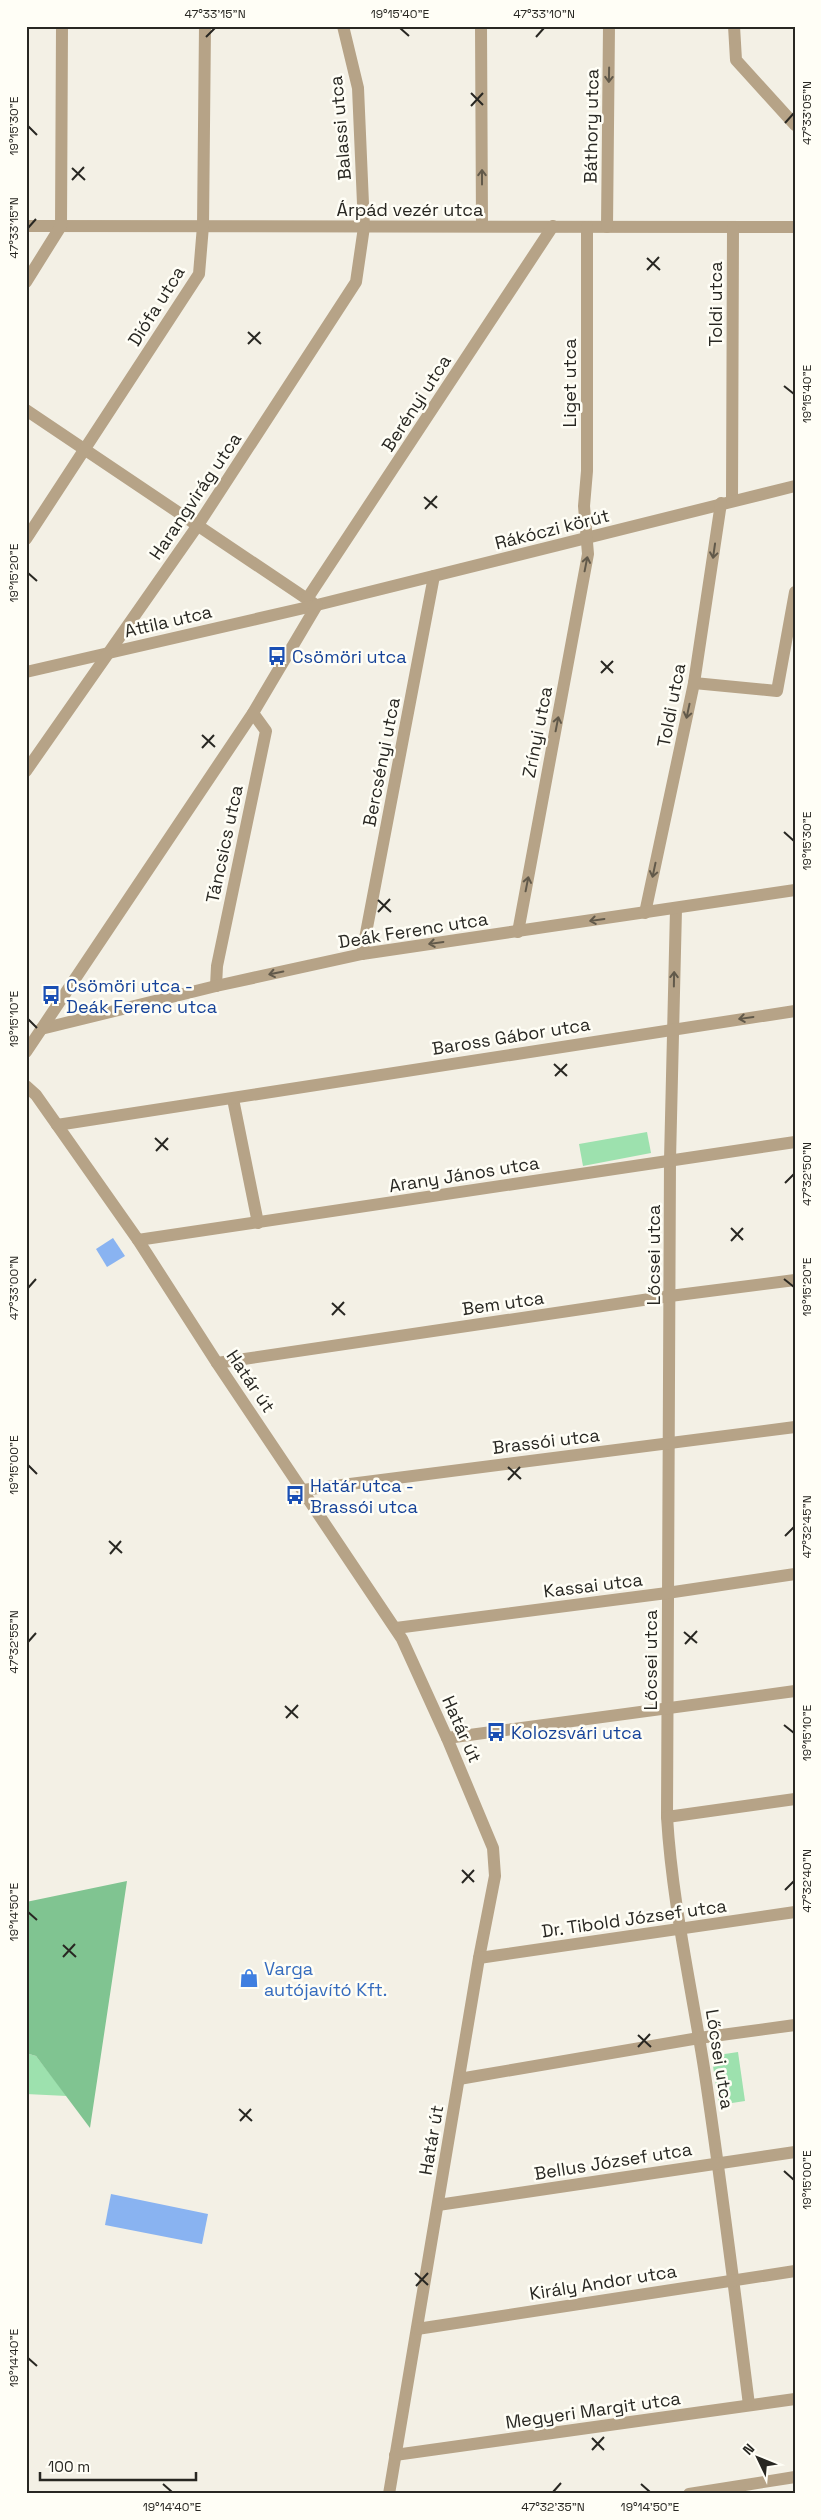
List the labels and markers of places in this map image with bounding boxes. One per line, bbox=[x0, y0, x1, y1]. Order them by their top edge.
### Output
bus stop icon: Csömöri utca bbox=[266, 645, 288, 667]
place label: Csömöri utca bbox=[292, 645, 407, 668]
place label: Csömöri utca - Deák Ferenc utca bbox=[66, 974, 217, 1018]
bus stop icon: Csömöri utca - Deák Ferenc utca bbox=[40, 984, 62, 1006]
place label: Határ utca - Brassói utca bbox=[310, 1474, 418, 1518]
bus stop icon: Határ utca - Brassói utca bbox=[284, 1484, 306, 1506]
bus stop icon: Kolozsvári utca bbox=[485, 1721, 507, 1743]
place label: Kolozsvári utca bbox=[511, 1721, 642, 1744]
place label: Varga autójavító Kft. bbox=[264, 1957, 387, 2001]
shop icon: Varga autójavító Kft. bbox=[238, 1967, 260, 1989]

